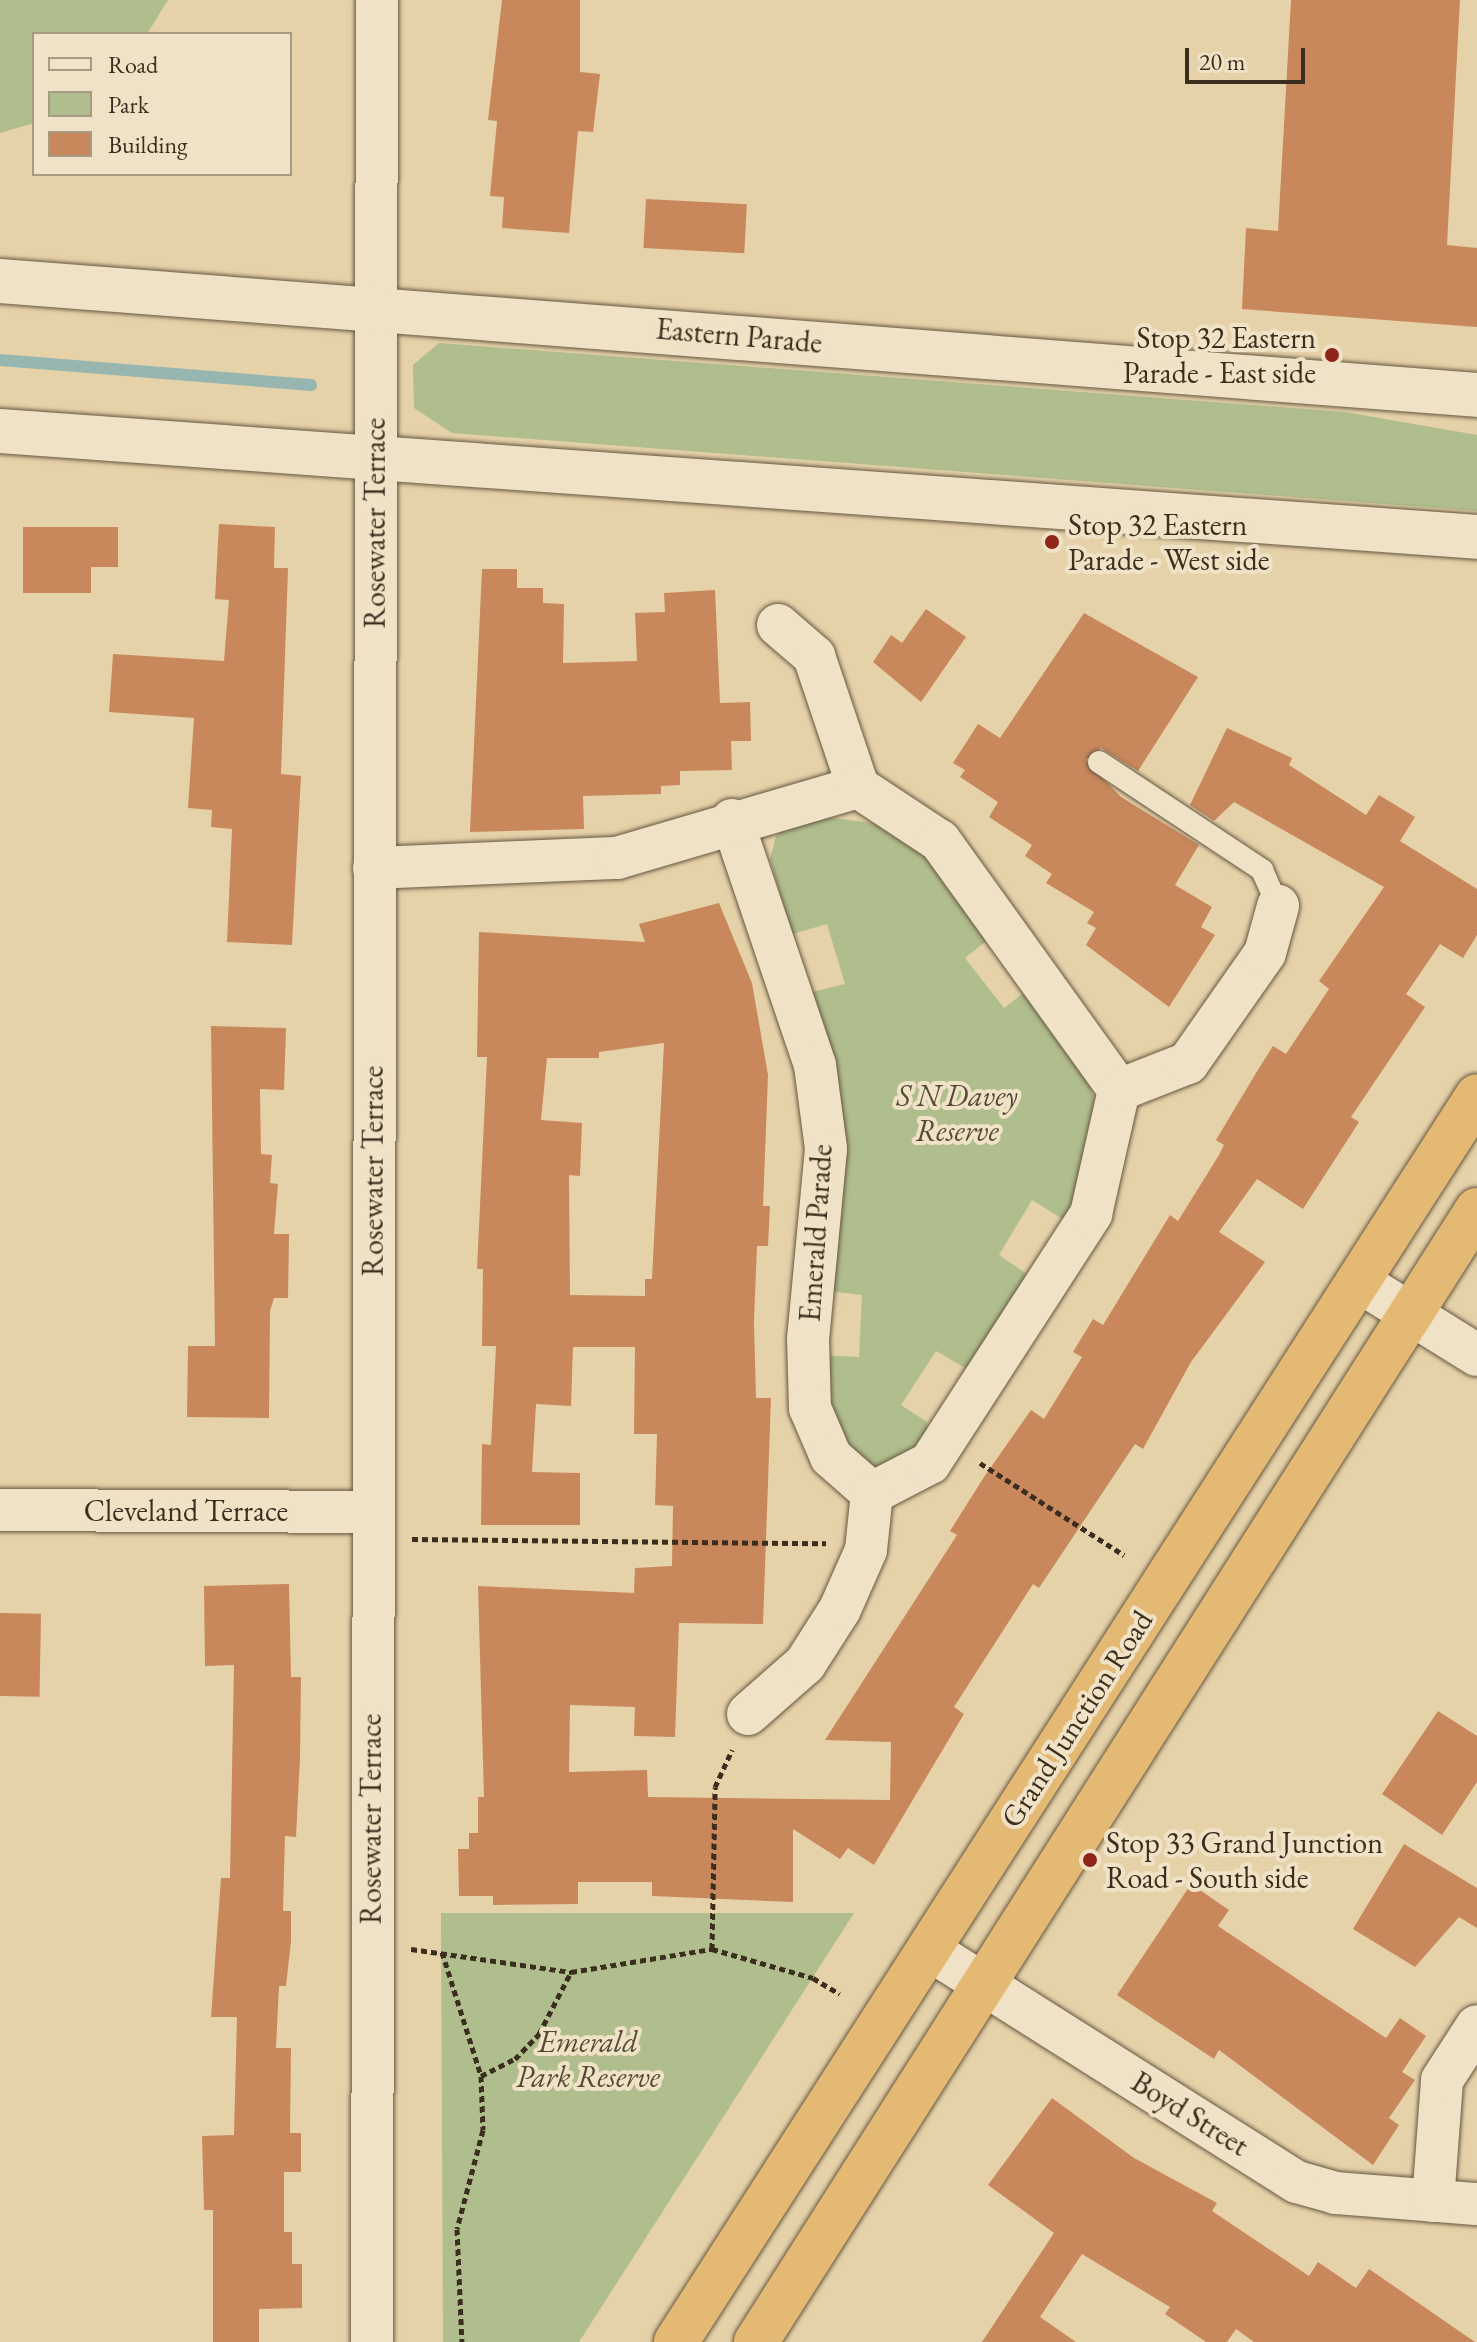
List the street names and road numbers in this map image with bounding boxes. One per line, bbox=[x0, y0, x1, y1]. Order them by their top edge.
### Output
street label: Eastern Parade bbox=[654, 311, 824, 361]
street label: Rosewater Terrace bbox=[357, 418, 393, 628]
street label: Rosewater Terrace bbox=[355, 1066, 391, 1276]
street label: Emerald Parade bbox=[792, 1143, 840, 1323]
street label: Cleveland Terrace bbox=[84, 1493, 288, 1529]
street label: Grand Junction Road bbox=[994, 1604, 1160, 1834]
street label: Rosewater Terrace bbox=[353, 1714, 389, 1924]
street label: Boyd Street bbox=[1125, 2064, 1255, 2164]

